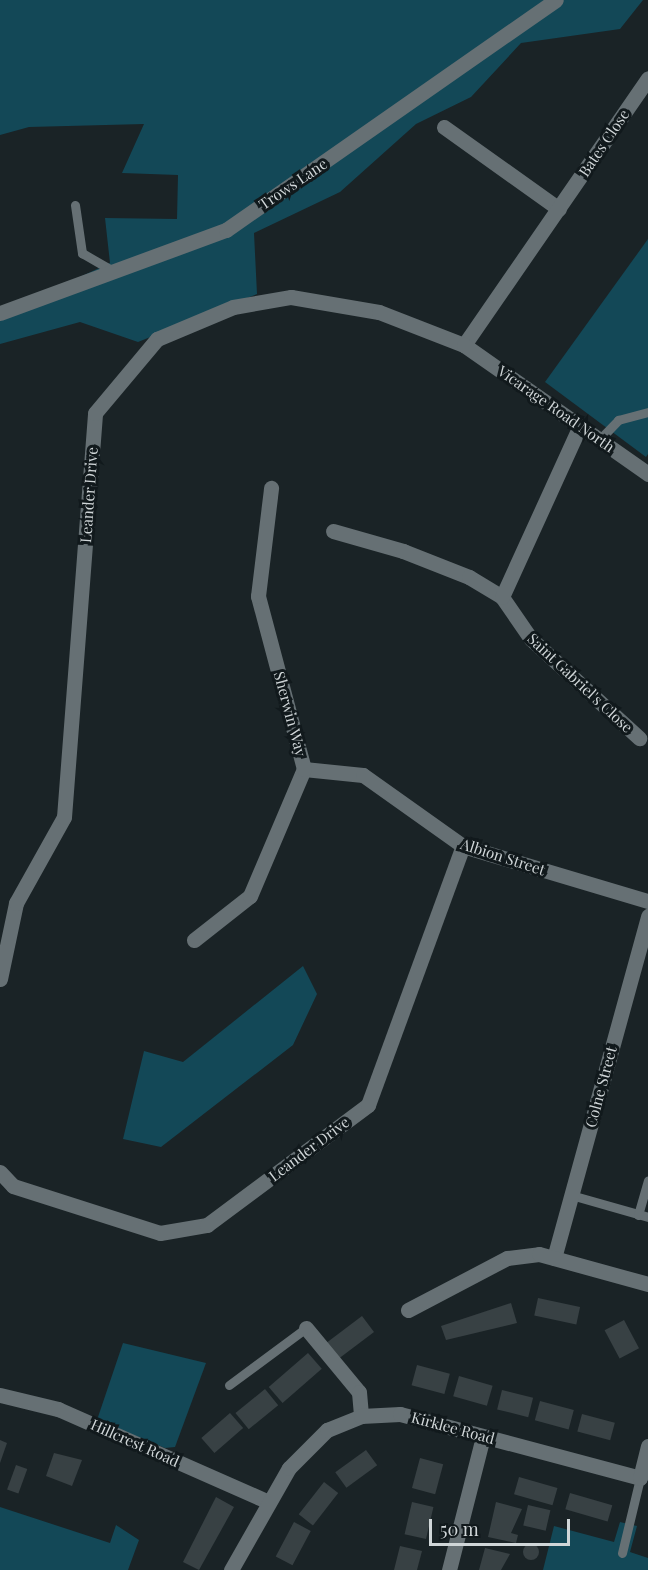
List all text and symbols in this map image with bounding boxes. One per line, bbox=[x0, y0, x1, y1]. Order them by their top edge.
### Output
street label: Bates Close bbox=[575, 106, 633, 180]
street label: Trows Lane bbox=[255, 155, 331, 213]
street label: Vicarage Road North bbox=[494, 362, 618, 456]
street label: Leander Drive bbox=[77, 446, 101, 544]
street label: Saint Gabriel's Close bbox=[524, 630, 636, 736]
street label: Sherwin Way bbox=[270, 669, 310, 759]
street label: Albion Street bbox=[458, 835, 548, 879]
street label: Colne Street bbox=[582, 1044, 620, 1130]
street label: Leander Drive bbox=[265, 1113, 353, 1185]
street label: Kirklee Road bbox=[409, 1408, 497, 1448]
street label: Hillcrest Road bbox=[88, 1415, 182, 1471]
scale bar bbox=[432, 1507, 573, 1545]
text: 50 m bbox=[440, 1517, 479, 1541]

